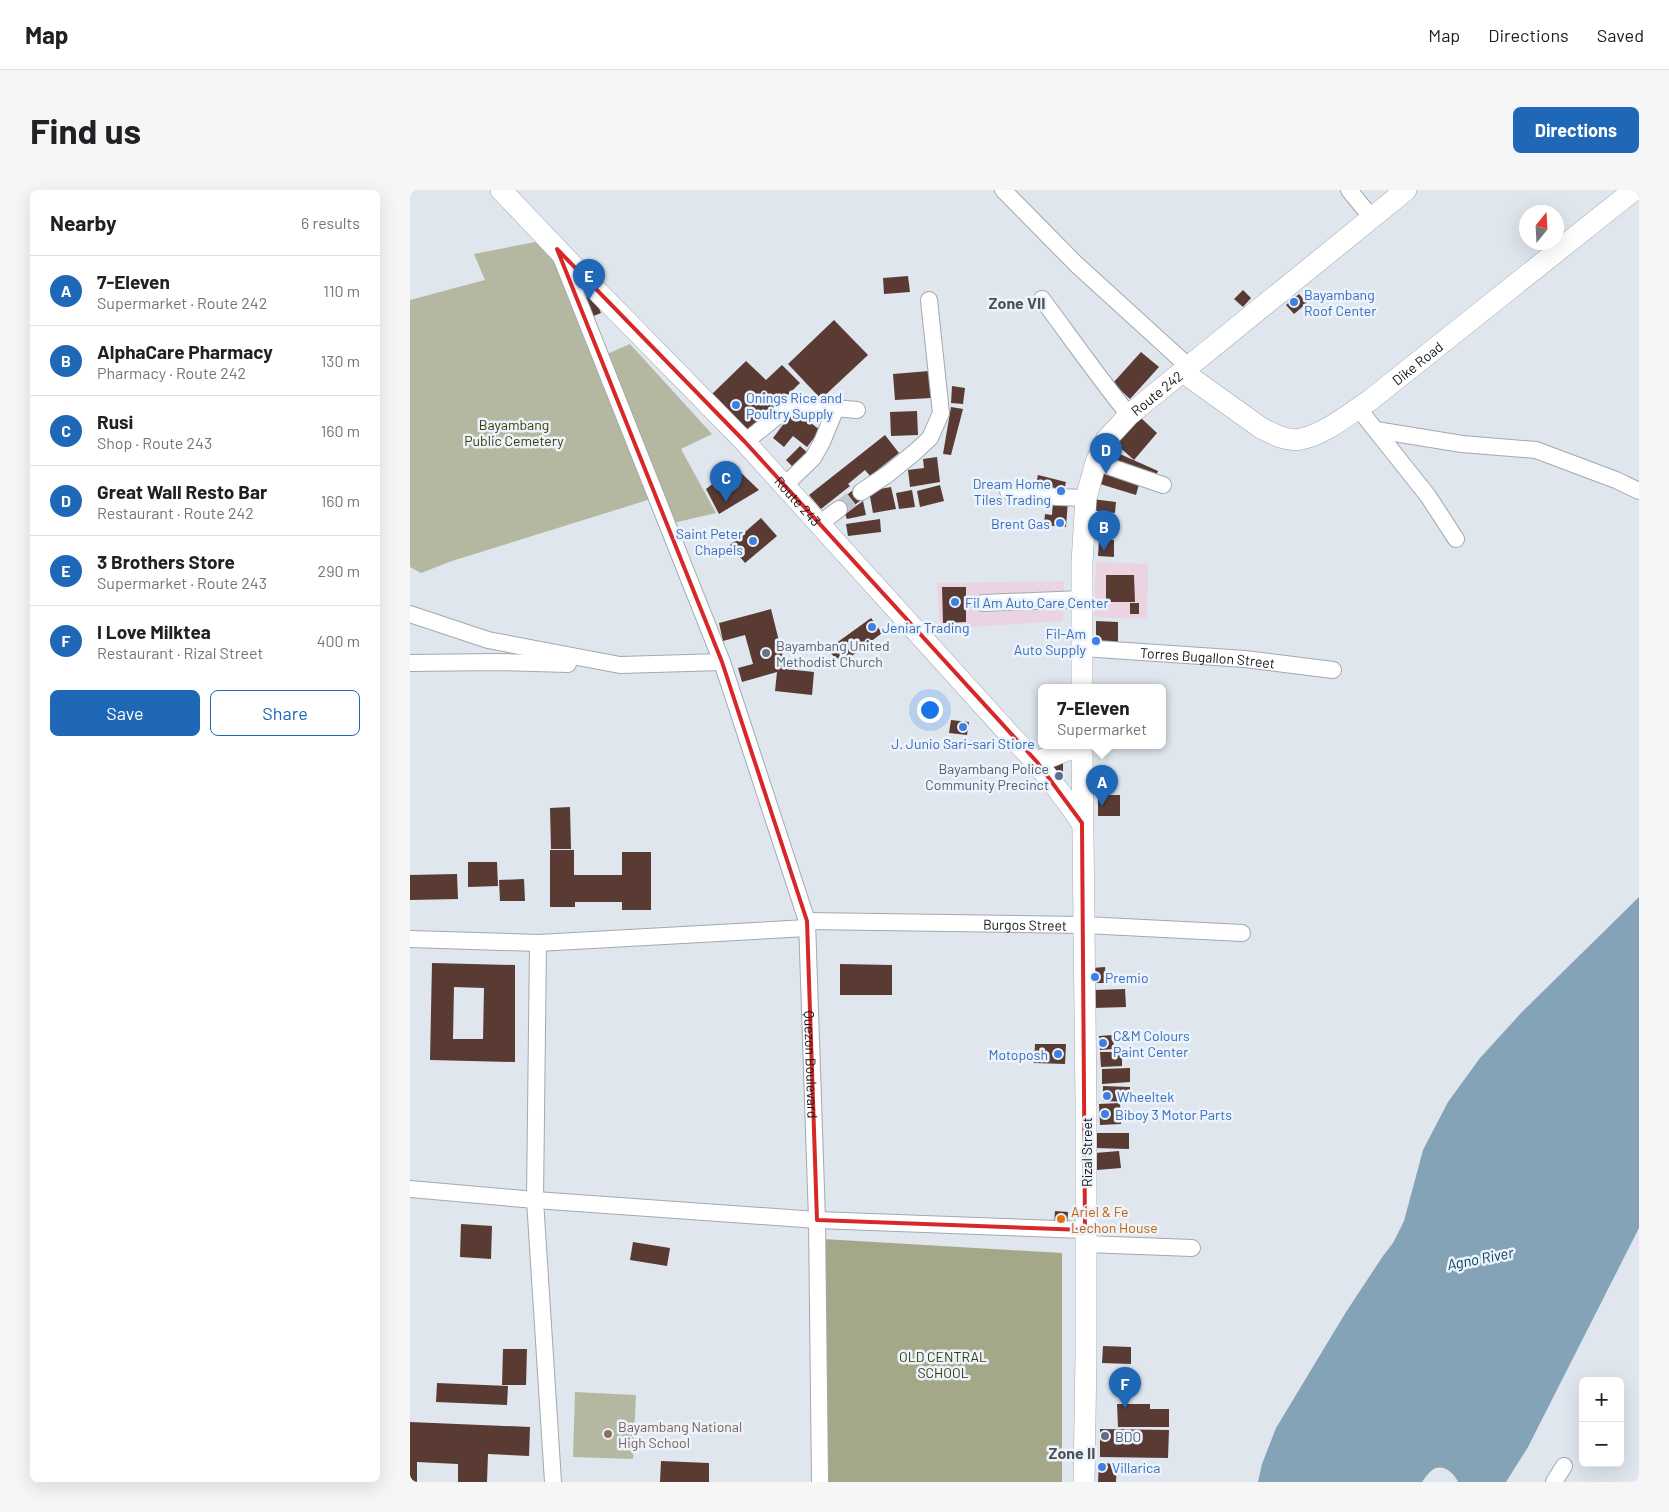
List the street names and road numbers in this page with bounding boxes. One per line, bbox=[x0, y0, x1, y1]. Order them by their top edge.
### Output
street label: Dike Road bbox=[1388, 337, 1446, 388]
street label: Route 242 bbox=[1127, 367, 1186, 419]
street label: Route 243 bbox=[771, 472, 825, 529]
street label: Torres Bugallon Street bbox=[1140, 643, 1276, 671]
street label: Burgos Street bbox=[983, 915, 1067, 933]
street label: Quezon Boulevard bbox=[801, 1010, 822, 1119]
street label: Rizal Street bbox=[1078, 1117, 1095, 1187]

